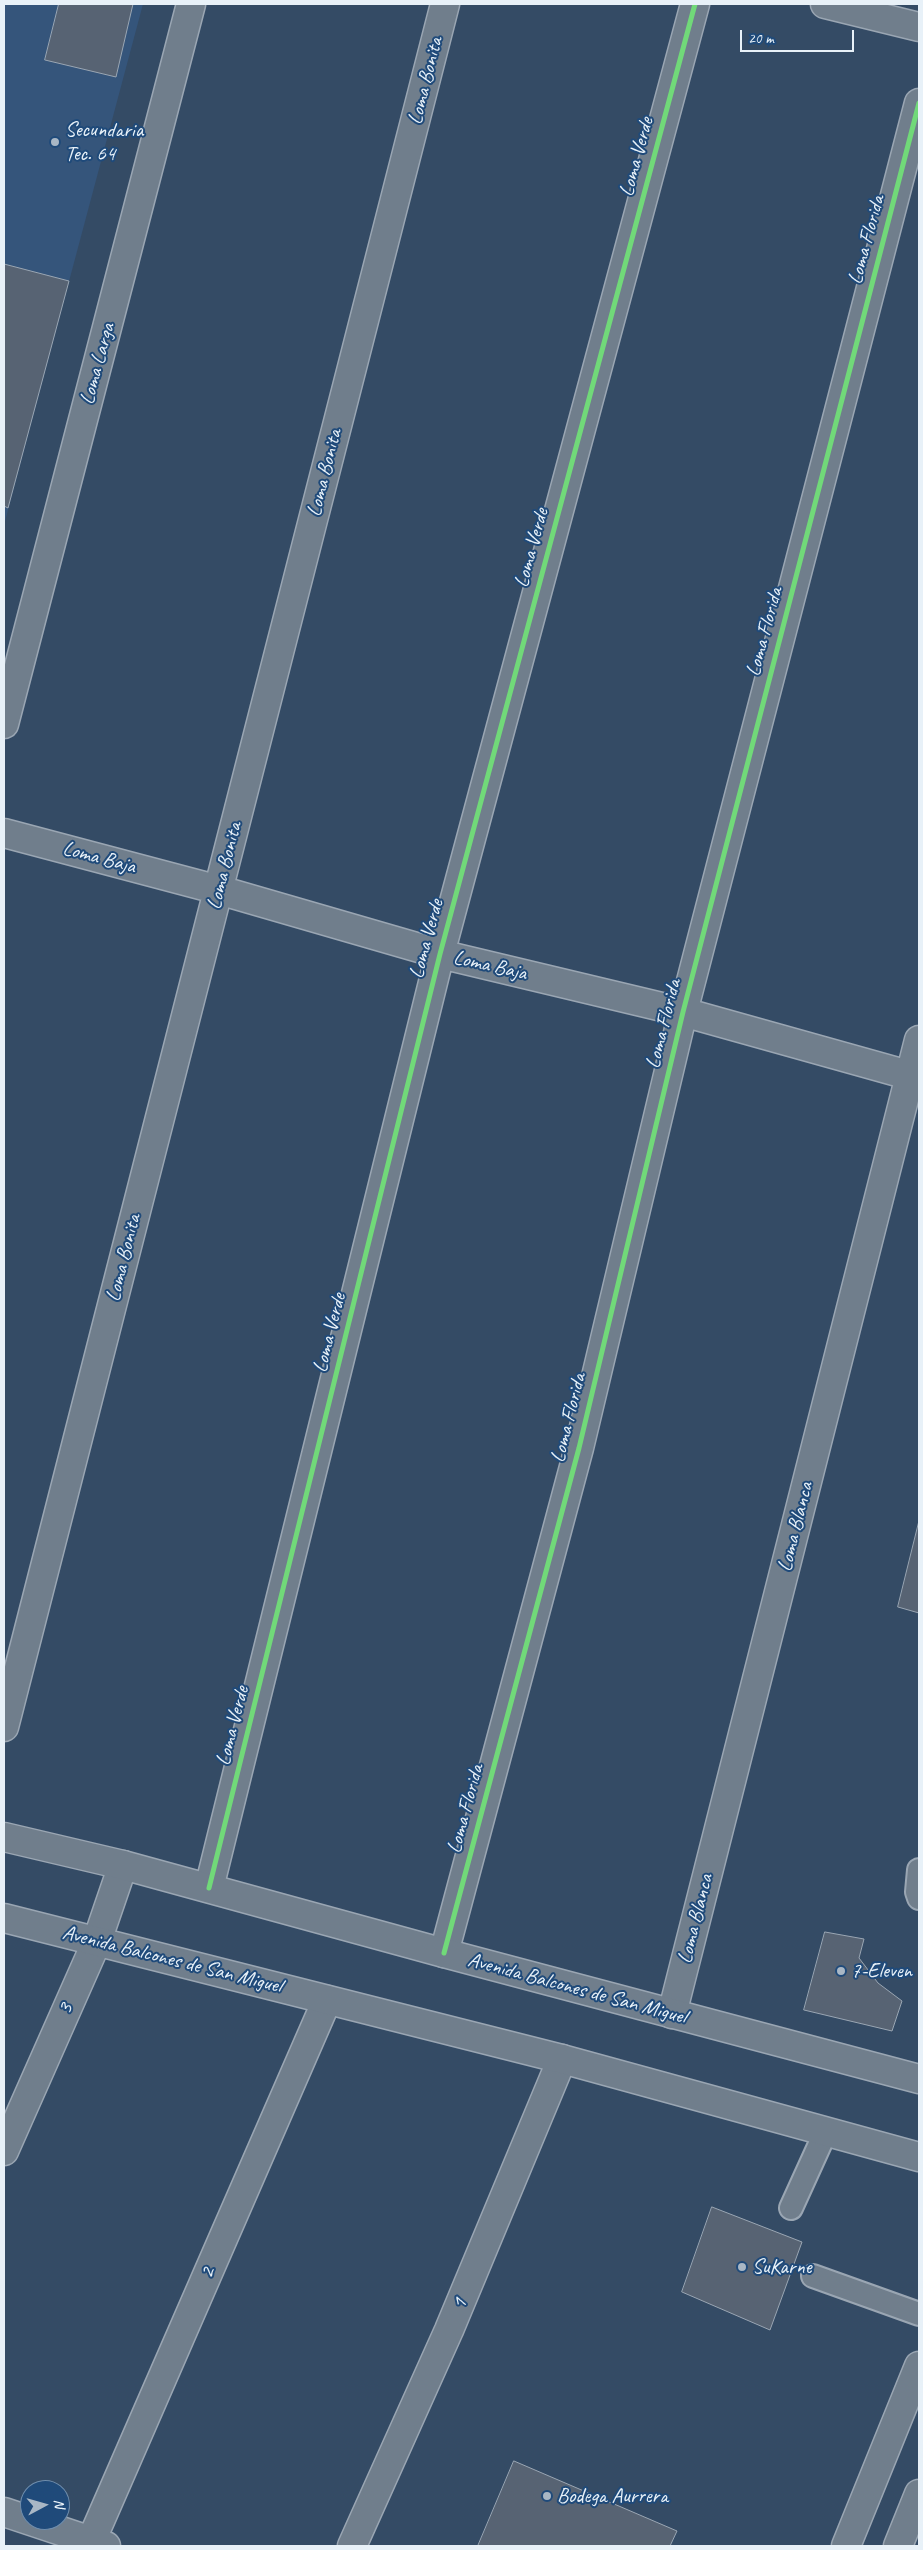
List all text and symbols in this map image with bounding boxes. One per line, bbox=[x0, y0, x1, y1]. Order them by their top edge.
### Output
scale bar bbox=[743, 20, 857, 52]
text: 20 m bbox=[748, 29, 774, 48]
street label: Loma Bonita bbox=[403, 35, 449, 127]
street label: Loma Verde bbox=[614, 115, 660, 199]
place label: Secundaria Tec. 64 bbox=[65, 117, 143, 167]
marker: Secundaria Tec. 64 bbox=[49, 136, 61, 148]
street label: Loma Florida bbox=[843, 193, 891, 287]
street label: Loma Larga bbox=[75, 321, 121, 407]
street label: Loma Bonita bbox=[302, 427, 348, 519]
street label: Loma Verde bbox=[509, 506, 555, 590]
street label: Loma Florida bbox=[741, 585, 789, 679]
street label: Loma Bonita bbox=[202, 820, 248, 912]
street label: Loma Baja bbox=[60, 836, 138, 880]
street label: Loma Verde bbox=[404, 897, 450, 981]
street label: Loma Baja bbox=[451, 945, 529, 987]
street label: Loma Florida bbox=[641, 977, 687, 1071]
street label: Loma Bonita bbox=[101, 1212, 147, 1304]
street label: Loma Verde bbox=[308, 1291, 352, 1375]
street label: Loma Florida bbox=[546, 1371, 592, 1465]
street label: Loma Blanca bbox=[773, 1480, 819, 1574]
street label: Loma Verde bbox=[211, 1684, 255, 1768]
street label: Loma Florida bbox=[442, 1762, 490, 1856]
street label: Loma Blanca bbox=[673, 1872, 719, 1966]
street label: Avenida Balcones de San Miguel bbox=[60, 1921, 284, 1999]
street label: Avenida Balcones de San Miguel bbox=[465, 1948, 689, 2030]
place label: 7-Eleven bbox=[851, 1958, 912, 1984]
marker: 7-Eleven bbox=[835, 1965, 847, 1977]
street label: 3 bbox=[53, 2000, 79, 2018]
place label: SuKarne bbox=[752, 2254, 812, 2280]
marker: SuKarne bbox=[736, 2261, 748, 2273]
street label: 2 bbox=[195, 2264, 221, 2282]
street label: 1 bbox=[447, 2295, 473, 2313]
north arrow bbox=[20, 2480, 70, 2530]
place label: Bodega Aurrera bbox=[557, 2483, 668, 2509]
marker: Bodega Aurrera bbox=[541, 2490, 553, 2502]
text: N bbox=[51, 2498, 68, 2509]

